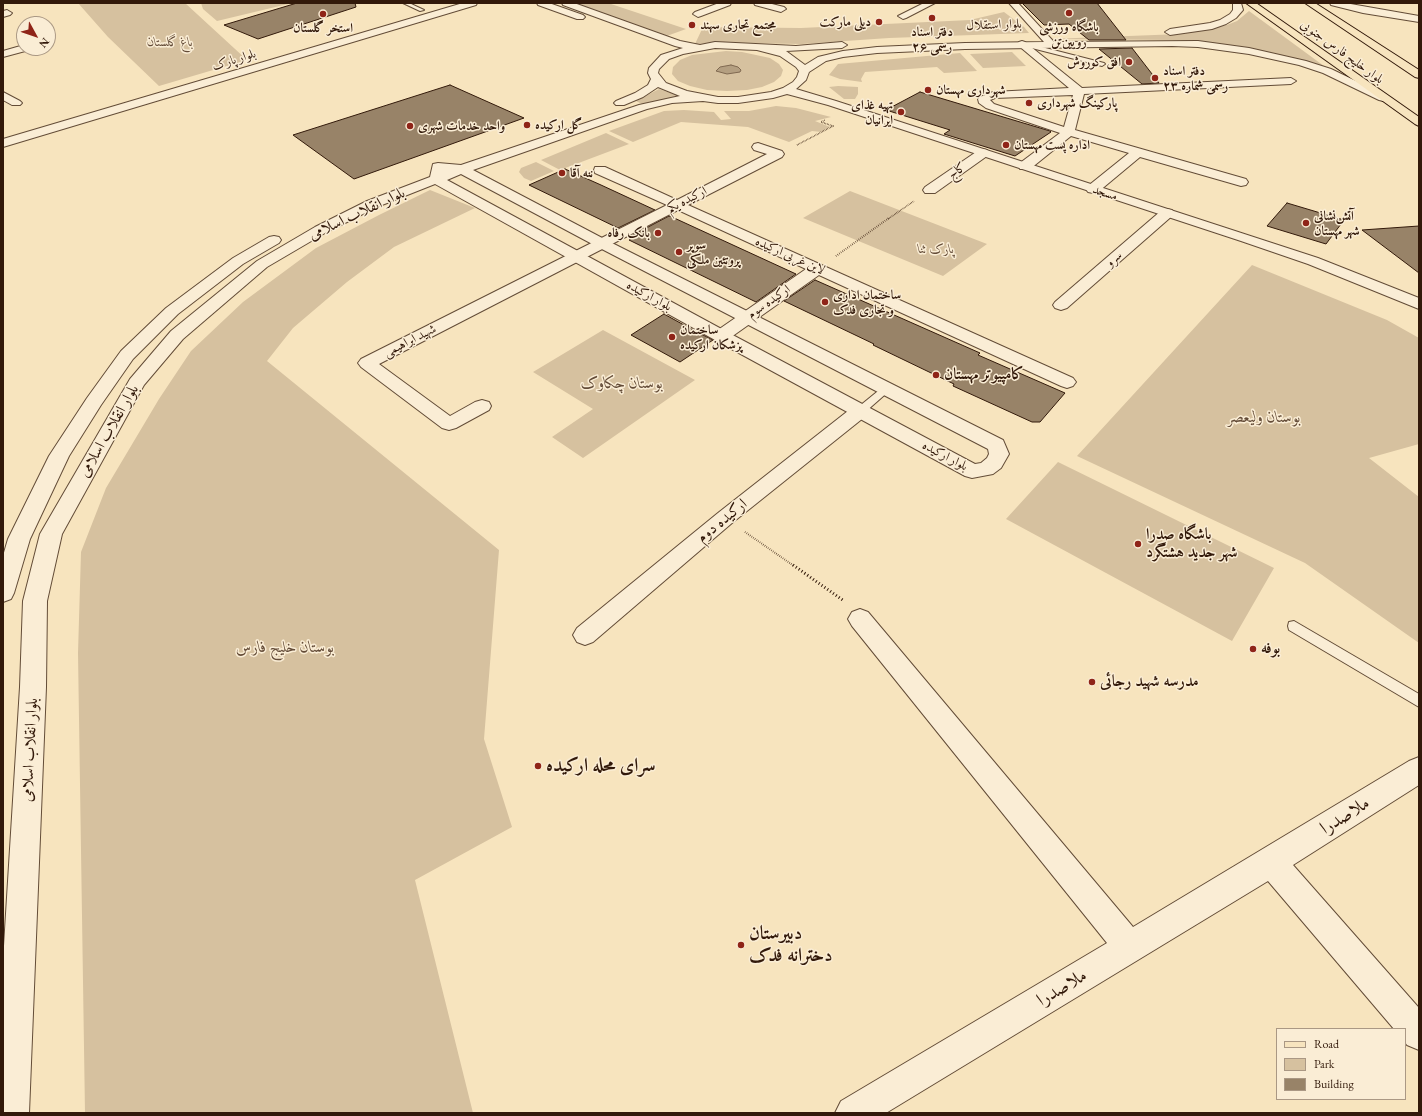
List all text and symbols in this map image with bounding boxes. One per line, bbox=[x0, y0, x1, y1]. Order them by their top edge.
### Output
marker: باشگاه ورزشی رویین‌تن bbox=[1064, 8, 1074, 18]
marker: استخر گلستان bbox=[318, 9, 328, 19]
marker: دفتر اسناد رسمی ۲۶ bbox=[927, 13, 937, 23]
place label: دیلی مارکت bbox=[820, 14, 871, 30]
north arrow bbox=[16, 16, 56, 56]
street label: بلوار استقلال bbox=[966, 16, 1022, 34]
street label: بلوار خلیج فارس جنوبی bbox=[1297, 16, 1387, 88]
place label: مجتمع تجاری سهند bbox=[700, 17, 776, 33]
marker: دیلی مارکت bbox=[874, 17, 884, 27]
place label: باشگاه ورزشی رویین‌تن bbox=[1039, 19, 1099, 50]
place label: استخر گلستان bbox=[293, 20, 353, 36]
marker: مجتمع تجاری سهند bbox=[687, 20, 697, 30]
place label: دفتر اسناد رسمی ۲۶ bbox=[911, 24, 953, 55]
park label: باغ گلستان bbox=[147, 34, 193, 50]
text: N bbox=[36, 35, 53, 51]
street label: بلوار پارک bbox=[210, 46, 258, 74]
place label: افق کوروش bbox=[1067, 54, 1121, 70]
marker: افق کوروش bbox=[1124, 57, 1134, 67]
place label: دفتر اسناد رسمی شماره ۲۳ bbox=[1163, 63, 1228, 94]
marker: دفتر اسناد رسمی شماره ۲۳ bbox=[1150, 73, 1160, 83]
place label: شهرداری مهستان bbox=[936, 82, 1006, 98]
marker: شهرداری مهستان bbox=[923, 85, 933, 95]
place label: پارکینگ شهرداری bbox=[1037, 95, 1117, 111]
place label: تهیه غذای ایرانیان bbox=[851, 97, 893, 128]
marker: پارکینگ شهرداری bbox=[1024, 98, 1034, 108]
marker: تهیه غذای ایرانیان bbox=[896, 107, 906, 117]
place label: گل ارکیده bbox=[535, 117, 582, 133]
place label: واحد خدمات شهری bbox=[418, 118, 505, 134]
marker: گل ارکیده bbox=[522, 120, 532, 130]
marker: واحد خدمات شهری bbox=[405, 121, 415, 131]
place label: اداره پست مهستان bbox=[1014, 137, 1090, 153]
marker: اداره پست مهستان bbox=[1001, 140, 1011, 150]
street label: کاج bbox=[945, 159, 969, 183]
place label: ننه آقا bbox=[570, 165, 593, 181]
marker: ننه آقا bbox=[557, 168, 567, 178]
street label: مسجد bbox=[1090, 182, 1120, 204]
street label: بلوار انقلاب اسلامی bbox=[306, 183, 408, 245]
street label: ارکیده یکم bbox=[664, 183, 710, 217]
place label: آتش‌نشانی شهر مهستان bbox=[1314, 208, 1360, 239]
marker: آتش‌نشانی شهر مهستان bbox=[1301, 218, 1311, 228]
place label: بانک رفاه bbox=[607, 225, 650, 241]
marker: بانک رفاه bbox=[653, 228, 663, 238]
street label: لاین غربی ارکیده bbox=[753, 234, 827, 278]
place label: سوپر پروتئین ملکی bbox=[687, 237, 740, 268]
park label: پارک ثنا bbox=[918, 241, 954, 257]
marker: سوپر پروتئین ملکی bbox=[674, 247, 684, 257]
street label: سرو bbox=[1103, 248, 1125, 270]
street label: بلوار ارکیده bbox=[624, 277, 674, 315]
street label: ارکیده سوم bbox=[744, 282, 794, 322]
place label: ساختمان اداری و تجاری فدک bbox=[833, 287, 901, 318]
marker: ساختمان اداری و تجاری فدک bbox=[820, 297, 830, 307]
street label: شهید ابراهیمی bbox=[381, 321, 439, 361]
place label: ساختمان پزشکان ارکیده bbox=[680, 322, 742, 353]
marker: ساختمان پزشکان ارکیده bbox=[667, 332, 677, 342]
place label: کامپیوتر مهستان bbox=[944, 365, 1024, 385]
marker: کامپیوتر مهستان bbox=[931, 370, 941, 380]
park label: بوستان چکاوک bbox=[581, 374, 663, 394]
street label: بلوار انقلاب اسلامی bbox=[75, 381, 143, 481]
park label: بوستان ولیعصر bbox=[1227, 408, 1301, 428]
street label: بلوار ارکیده bbox=[920, 438, 970, 474]
street label: ارکیده دوم bbox=[693, 495, 751, 547]
place label: باشگاه صدرا شهر جدید هشتگرد bbox=[1146, 525, 1238, 563]
marker: باشگاه صدرا شهر جدید هشتگرد bbox=[1133, 539, 1143, 549]
park label: بوستان خلیج فارس bbox=[236, 638, 334, 658]
place label: بوفه bbox=[1261, 639, 1280, 659]
marker: بوفه bbox=[1248, 644, 1258, 654]
place label: مدرسه شهید رجائی bbox=[1100, 672, 1199, 692]
marker: مدرسه شهید رجائی bbox=[1087, 677, 1097, 687]
street label: بلوار انقلاب اسلامی bbox=[18, 697, 42, 803]
place label: سرای محله ارکیده bbox=[546, 755, 655, 777]
marker: سرای محله ارکیده bbox=[533, 761, 543, 771]
street label: ملاصدرا bbox=[1316, 792, 1374, 840]
place label: دبیرستان دخترانه فدک bbox=[749, 923, 833, 967]
marker: دبیرستان دخترانه فدک bbox=[736, 940, 746, 950]
street label: ملاصدرا bbox=[1033, 964, 1091, 1012]
legend bbox=[1276, 1028, 1406, 1100]
text: Road bbox=[1314, 1036, 1339, 1052]
text: Park bbox=[1314, 1056, 1334, 1072]
text: Building bbox=[1314, 1076, 1354, 1092]

